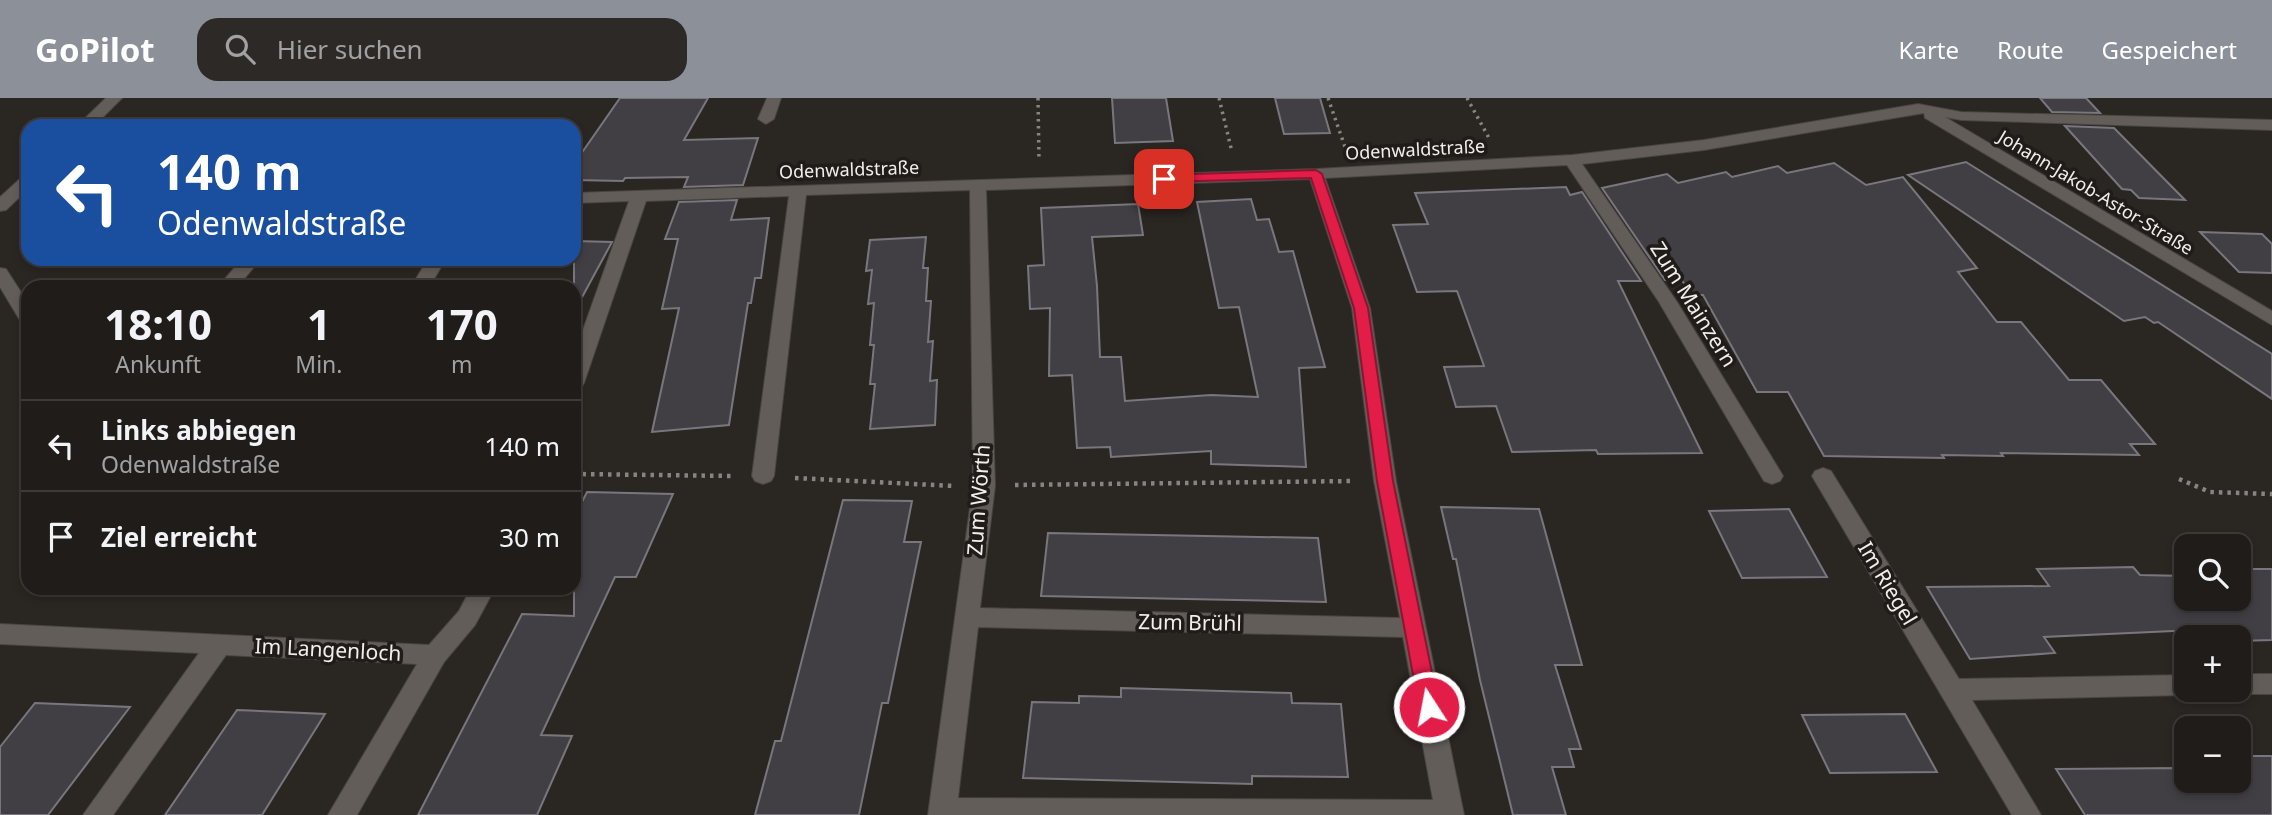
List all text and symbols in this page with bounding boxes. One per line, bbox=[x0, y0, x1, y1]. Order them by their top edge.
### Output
search box bbox=[197, 18, 687, 81]
text: GoPilot bbox=[35, 27, 155, 72]
icon: search bbox=[221, 30, 259, 68]
text: Hier suchen bbox=[277, 31, 423, 67]
text: Karte bbox=[1899, 33, 1959, 66]
text: Route bbox=[1997, 33, 2064, 66]
text: Gespeichert bbox=[2102, 33, 2237, 66]
street label: Johann-Jakob-Astor-Straße bbox=[1992, 123, 2198, 260]
street label: Odenwaldstraße bbox=[1344, 133, 1486, 165]
text: 140 m bbox=[157, 138, 302, 204]
icon: left bbox=[42, 147, 133, 238]
pin bbox=[1134, 149, 1194, 209]
street label: Odenwaldstraße bbox=[779, 155, 919, 183]
icon: arrive bbox=[1145, 160, 1183, 198]
text: Odenwaldstraße bbox=[157, 201, 406, 244]
street label: Zum Mainzern bbox=[1644, 236, 1744, 372]
text: 18:10 bbox=[104, 295, 212, 352]
text: 1 bbox=[307, 295, 331, 352]
text: 170 bbox=[426, 295, 498, 352]
text: Ankunft bbox=[115, 348, 201, 380]
text: Min. bbox=[295, 348, 343, 380]
text: m bbox=[451, 348, 473, 380]
text: Links abbiegen bbox=[101, 412, 297, 448]
icon: left bbox=[42, 427, 80, 465]
text: 140 m bbox=[484, 428, 560, 464]
street label: Zum Wörth bbox=[960, 444, 996, 556]
text: Odenwaldstraße bbox=[101, 448, 280, 480]
icon: arrive bbox=[42, 518, 80, 556]
text: Ziel erreicht bbox=[101, 519, 257, 555]
text: 30 m bbox=[499, 519, 560, 555]
map controls bbox=[2174, 534, 2251, 793]
button: search bbox=[2174, 534, 2251, 611]
street label: Im Riegel bbox=[1852, 536, 1924, 630]
street label: Zum Brühl bbox=[1138, 607, 1242, 637]
button: + bbox=[2174, 625, 2251, 702]
street label: Im Langenloch bbox=[254, 631, 402, 667]
position arrow bbox=[1392, 670, 1466, 744]
button: − bbox=[2174, 716, 2251, 793]

